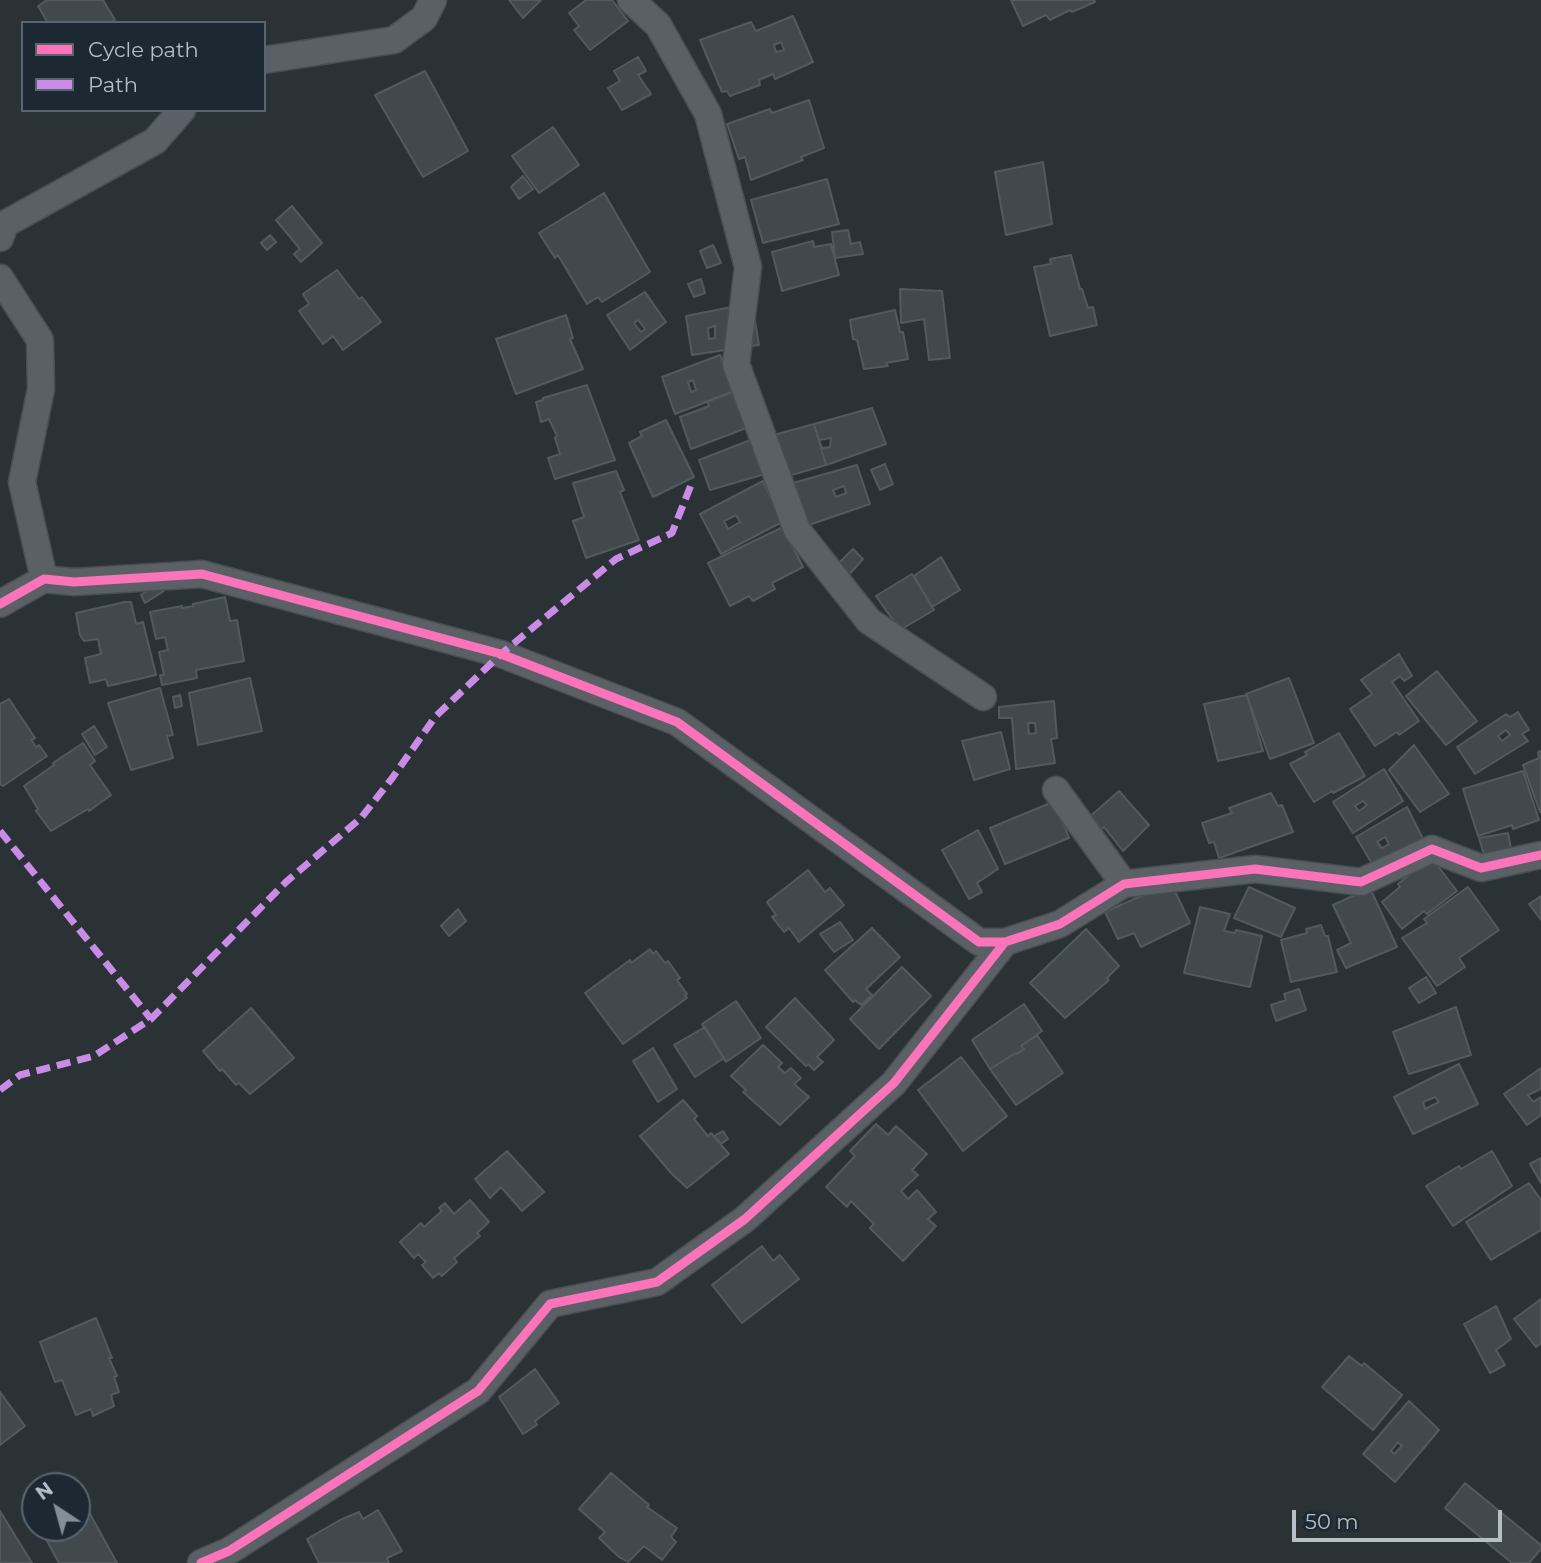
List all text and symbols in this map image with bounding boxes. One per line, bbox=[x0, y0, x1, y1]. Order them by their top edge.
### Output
legend bbox=[21, 21, 266, 112]
text: Cycle path bbox=[88, 37, 199, 62]
text: Path bbox=[88, 72, 138, 97]
north arrow bbox=[21, 1472, 91, 1542]
text: N bbox=[32, 1477, 58, 1505]
scale bar bbox=[1296, 1496, 1506, 1540]
text: 50 m bbox=[1305, 1509, 1359, 1534]

